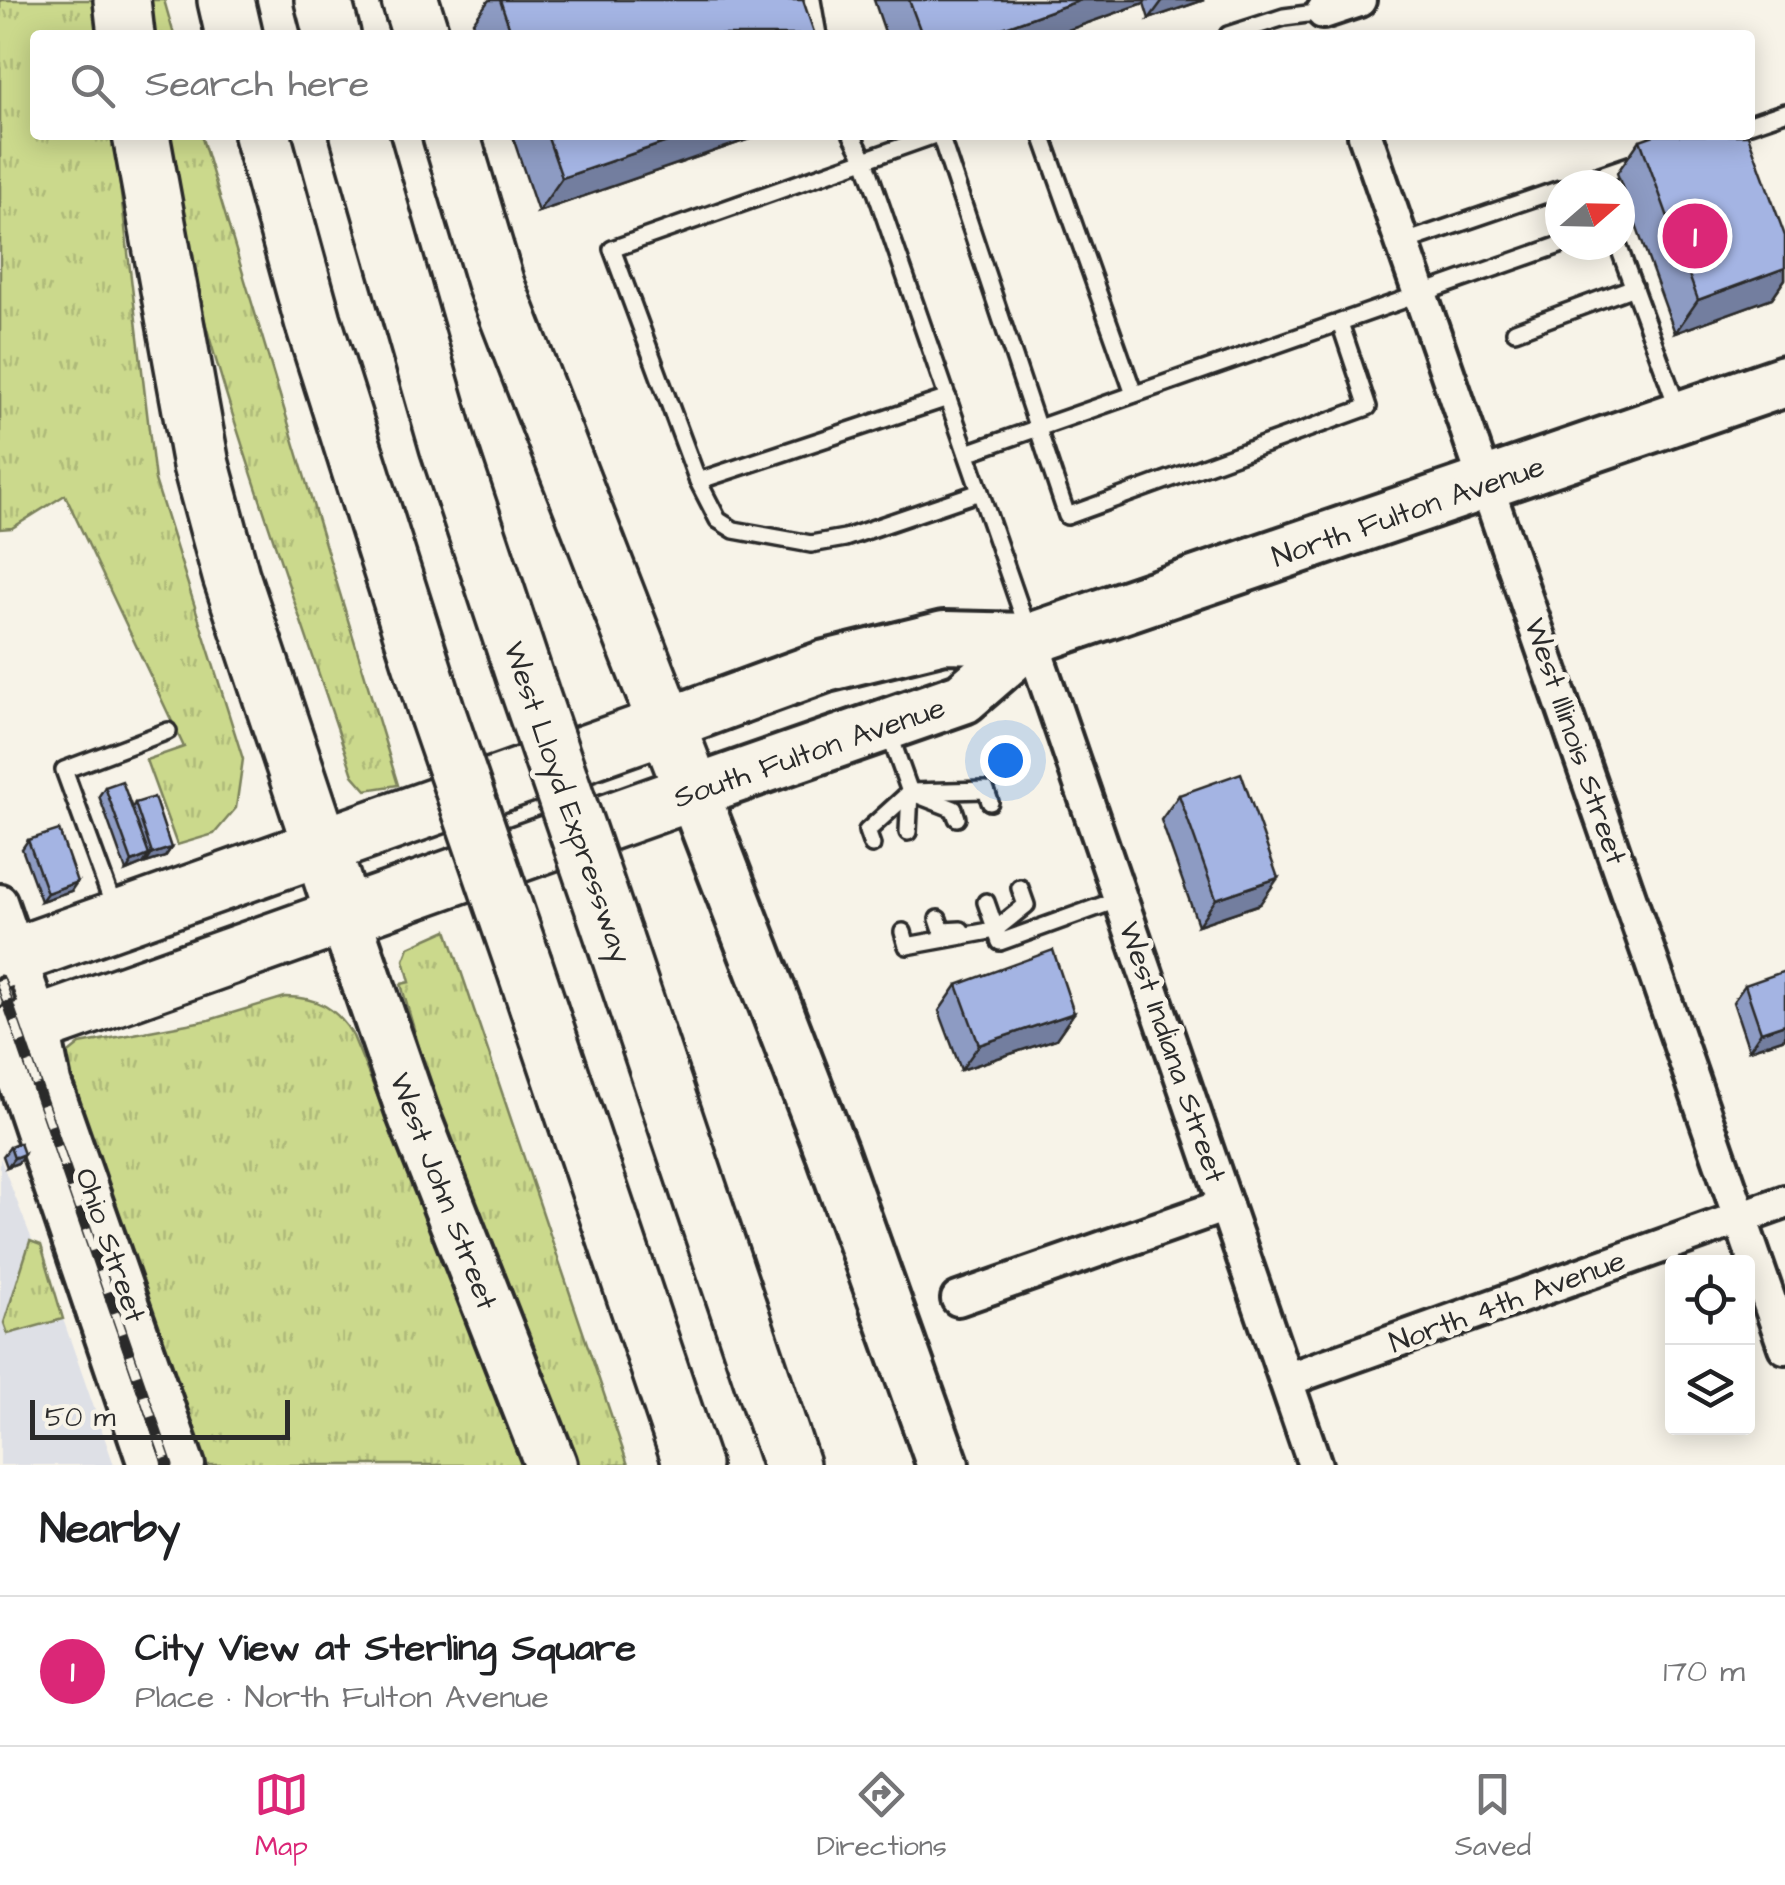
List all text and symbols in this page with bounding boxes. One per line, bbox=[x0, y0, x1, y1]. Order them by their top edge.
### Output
search box bbox=[30, 30, 1755, 140]
icon: search bbox=[65, 58, 120, 113]
text: Search here bbox=[145, 59, 369, 111]
north arrow bbox=[1545, 170, 1635, 260]
pin: 1 bbox=[1662, 198, 1728, 274]
street label: North Fulton Avenue bbox=[1267, 446, 1550, 578]
street label: West Illinois Street bbox=[1513, 612, 1637, 870]
street label: West Lloyd Expressway bbox=[491, 636, 642, 969]
street label: South Fulton Avenue bbox=[668, 687, 951, 819]
your location bbox=[980, 735, 1031, 786]
street label: West Indiana Street bbox=[1108, 916, 1236, 1188]
street label: West John Street bbox=[379, 1067, 508, 1316]
street label: Ohio Street bbox=[64, 1162, 156, 1328]
street label: North 4th Avenue bbox=[1384, 1240, 1631, 1364]
map controls bbox=[1665, 1255, 1755, 1435]
button: locate bbox=[1665, 1255, 1755, 1345]
button: layers bbox=[1665, 1345, 1755, 1435]
scale bar bbox=[30, 1395, 290, 1440]
text: 50 m bbox=[45, 1398, 116, 1437]
text: Nearby bbox=[40, 1501, 180, 1559]
text: City View at Sterling Square bbox=[135, 1623, 636, 1675]
text: 1 bbox=[70, 1649, 75, 1694]
text: 170 m bbox=[1663, 1649, 1745, 1694]
text: Place · North Fulton Avenue bbox=[135, 1675, 549, 1720]
tab: Map bbox=[254, 1767, 309, 1866]
tab: Directions bbox=[817, 1767, 947, 1866]
tab: Saved bbox=[1455, 1767, 1531, 1866]

